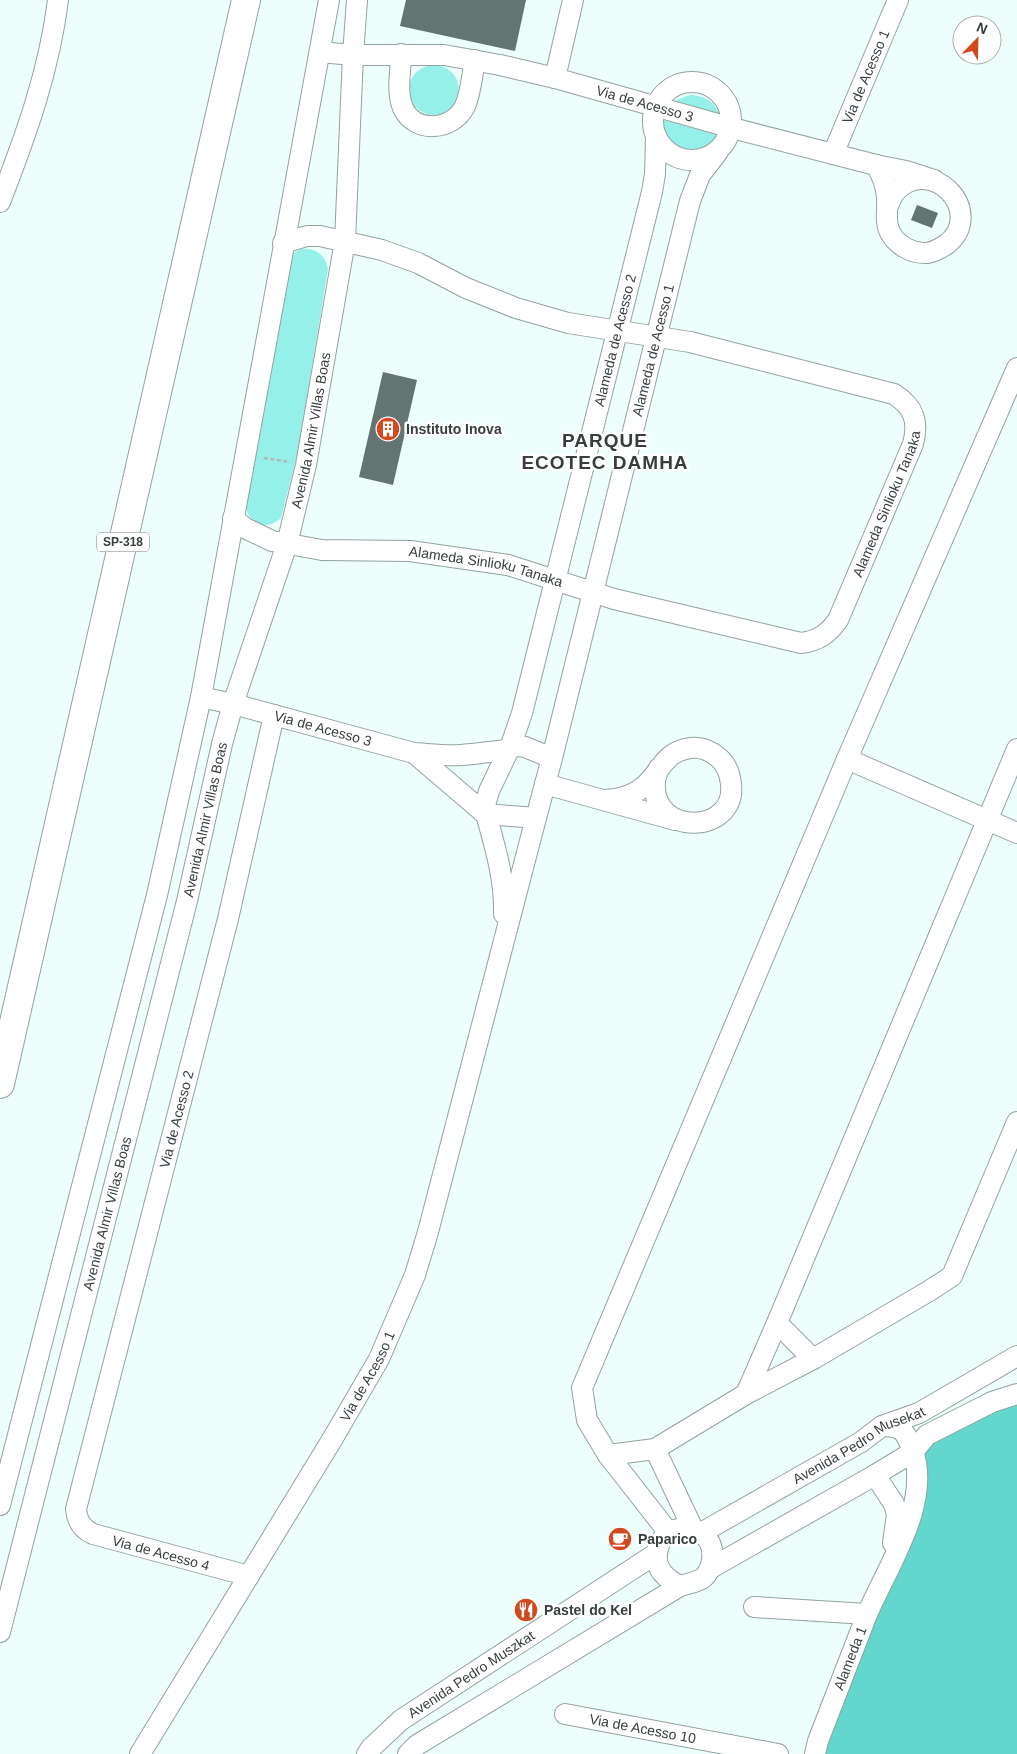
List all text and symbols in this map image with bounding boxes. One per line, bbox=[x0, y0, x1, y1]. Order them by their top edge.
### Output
north arrow bbox=[952, 15, 1002, 65]
text: N bbox=[974, 19, 990, 37]
street label: Via de Acesso 1 bbox=[839, 27, 893, 126]
street label: Via de Acesso 3 bbox=[595, 82, 696, 125]
street label: Alameda de Acesso 2 bbox=[591, 272, 639, 408]
street label: Alameda de Acesso 1 bbox=[629, 282, 677, 418]
street label: Avenida Almir Villas Boas bbox=[288, 351, 333, 510]
building icon: Instituto Inova bbox=[375, 416, 401, 442]
place label: Instituto Inova bbox=[406, 421, 502, 437]
district label: PARQUE ECOTEC DAMHA bbox=[521, 430, 689, 473]
street label: Alameda Sinlioku Tanaka bbox=[849, 430, 923, 579]
road number: SP-318 bbox=[97, 532, 149, 552]
street label: Alameda Sinlioku Tanaka bbox=[408, 543, 565, 590]
street label: Via de Acesso 3 bbox=[273, 708, 374, 749]
street label: Avenida Almir Villas Boas bbox=[180, 740, 230, 899]
street label: Via de Acesso 2 bbox=[156, 1068, 197, 1170]
street label: Avenida Almir Villas Boas bbox=[80, 1135, 134, 1292]
street label: Via de Acesso 1 bbox=[336, 1329, 398, 1424]
street label: Avenida Pedro Musekat bbox=[790, 1403, 928, 1487]
cafe icon: Paparico bbox=[607, 1526, 633, 1552]
place label: Paparico bbox=[638, 1531, 697, 1547]
street label: Via de Acesso 4 bbox=[111, 1532, 212, 1574]
restaurant icon: Pastel do Kel bbox=[513, 1597, 539, 1623]
place label: Pastel do Kel bbox=[544, 1602, 632, 1618]
street label: Alameda 1 bbox=[830, 1624, 870, 1692]
street label: Avenida Pedro Muszkat bbox=[405, 1627, 537, 1721]
street label: Via de Acesso 10 bbox=[588, 1711, 697, 1746]

